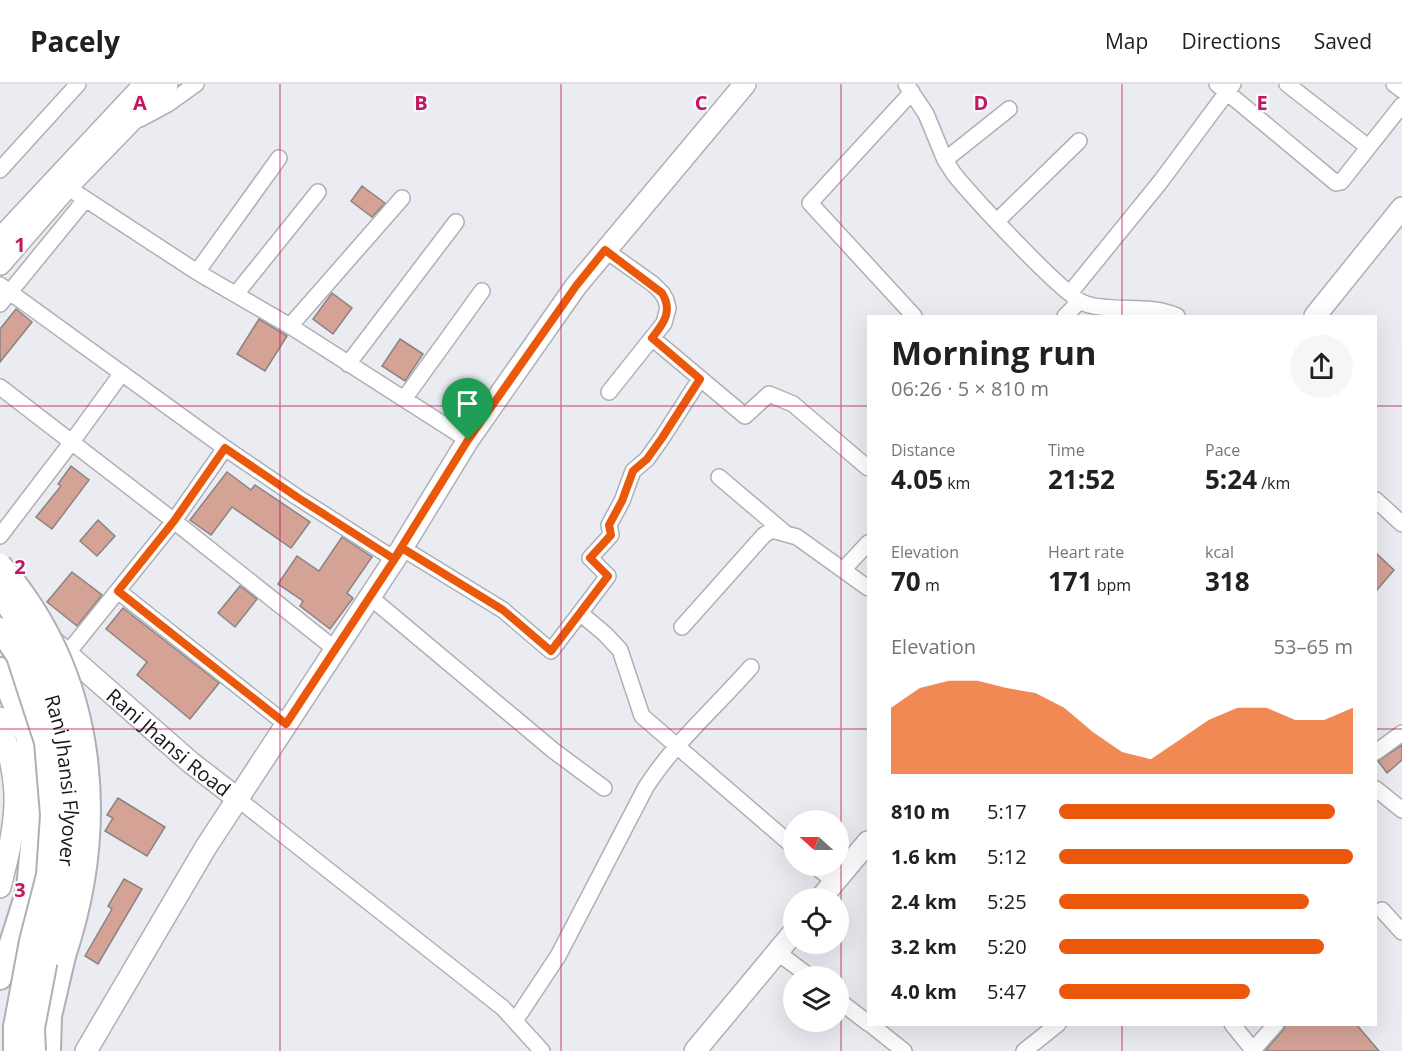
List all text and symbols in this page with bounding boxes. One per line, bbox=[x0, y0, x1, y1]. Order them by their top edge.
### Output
text: Pacely bbox=[30, 22, 120, 60]
text: Map bbox=[1105, 27, 1148, 55]
text: Directions bbox=[1181, 27, 1281, 55]
text: Saved bbox=[1314, 27, 1372, 55]
text: A bbox=[133, 89, 147, 116]
text: B bbox=[414, 89, 428, 116]
text: C bbox=[695, 89, 708, 116]
text: D bbox=[974, 89, 988, 116]
text: E bbox=[1256, 89, 1268, 116]
text: 1 bbox=[14, 231, 26, 258]
text: Morning run bbox=[891, 330, 1097, 375]
button: share bbox=[1290, 335, 1353, 398]
text: 06:26 · 5 × 810 m bbox=[891, 375, 1049, 402]
pin bbox=[442, 378, 493, 440]
icon: arrive bbox=[451, 387, 484, 420]
text: Distance bbox=[891, 439, 955, 461]
text: Time bbox=[1048, 439, 1085, 461]
text: Pace bbox=[1205, 439, 1240, 461]
text: 4.05 bbox=[891, 461, 943, 497]
text: 21:52 bbox=[1048, 461, 1115, 497]
text: 5:24 bbox=[1205, 461, 1257, 497]
text: km bbox=[943, 472, 970, 494]
text: /km bbox=[1257, 472, 1290, 494]
text: Elevation bbox=[891, 541, 959, 563]
text: Heart rate bbox=[1048, 541, 1124, 563]
text: kcal bbox=[1205, 541, 1234, 563]
text: 2 bbox=[14, 553, 26, 580]
text: 70 bbox=[891, 563, 921, 599]
text: 171 bbox=[1048, 563, 1093, 599]
text: 318 bbox=[1205, 563, 1250, 599]
text: m bbox=[921, 574, 940, 596]
text: bpm bbox=[1093, 574, 1131, 596]
text: Elevation bbox=[891, 633, 976, 660]
text: 53–65 m bbox=[1274, 633, 1353, 660]
street label: Rani Jhansi Road bbox=[101, 682, 237, 802]
street label: Rani Jhansi Flyover bbox=[39, 691, 86, 868]
text: 810 m bbox=[891, 798, 950, 825]
text: 5:17 bbox=[987, 798, 1027, 825]
north arrow bbox=[783, 810, 849, 876]
map controls bbox=[783, 810, 849, 1032]
text: 1.6 km bbox=[891, 843, 957, 870]
text: 5:12 bbox=[987, 843, 1027, 870]
text: 3 bbox=[14, 876, 26, 903]
button: locate bbox=[783, 888, 849, 954]
text: 2.4 km bbox=[891, 888, 957, 915]
text: 5:25 bbox=[987, 888, 1027, 915]
text: 3.2 km bbox=[891, 933, 957, 960]
text: 5:20 bbox=[987, 933, 1027, 960]
button: layers bbox=[783, 966, 849, 1032]
text: 4.0 km bbox=[891, 978, 957, 1005]
text: 5:47 bbox=[987, 978, 1027, 1005]

